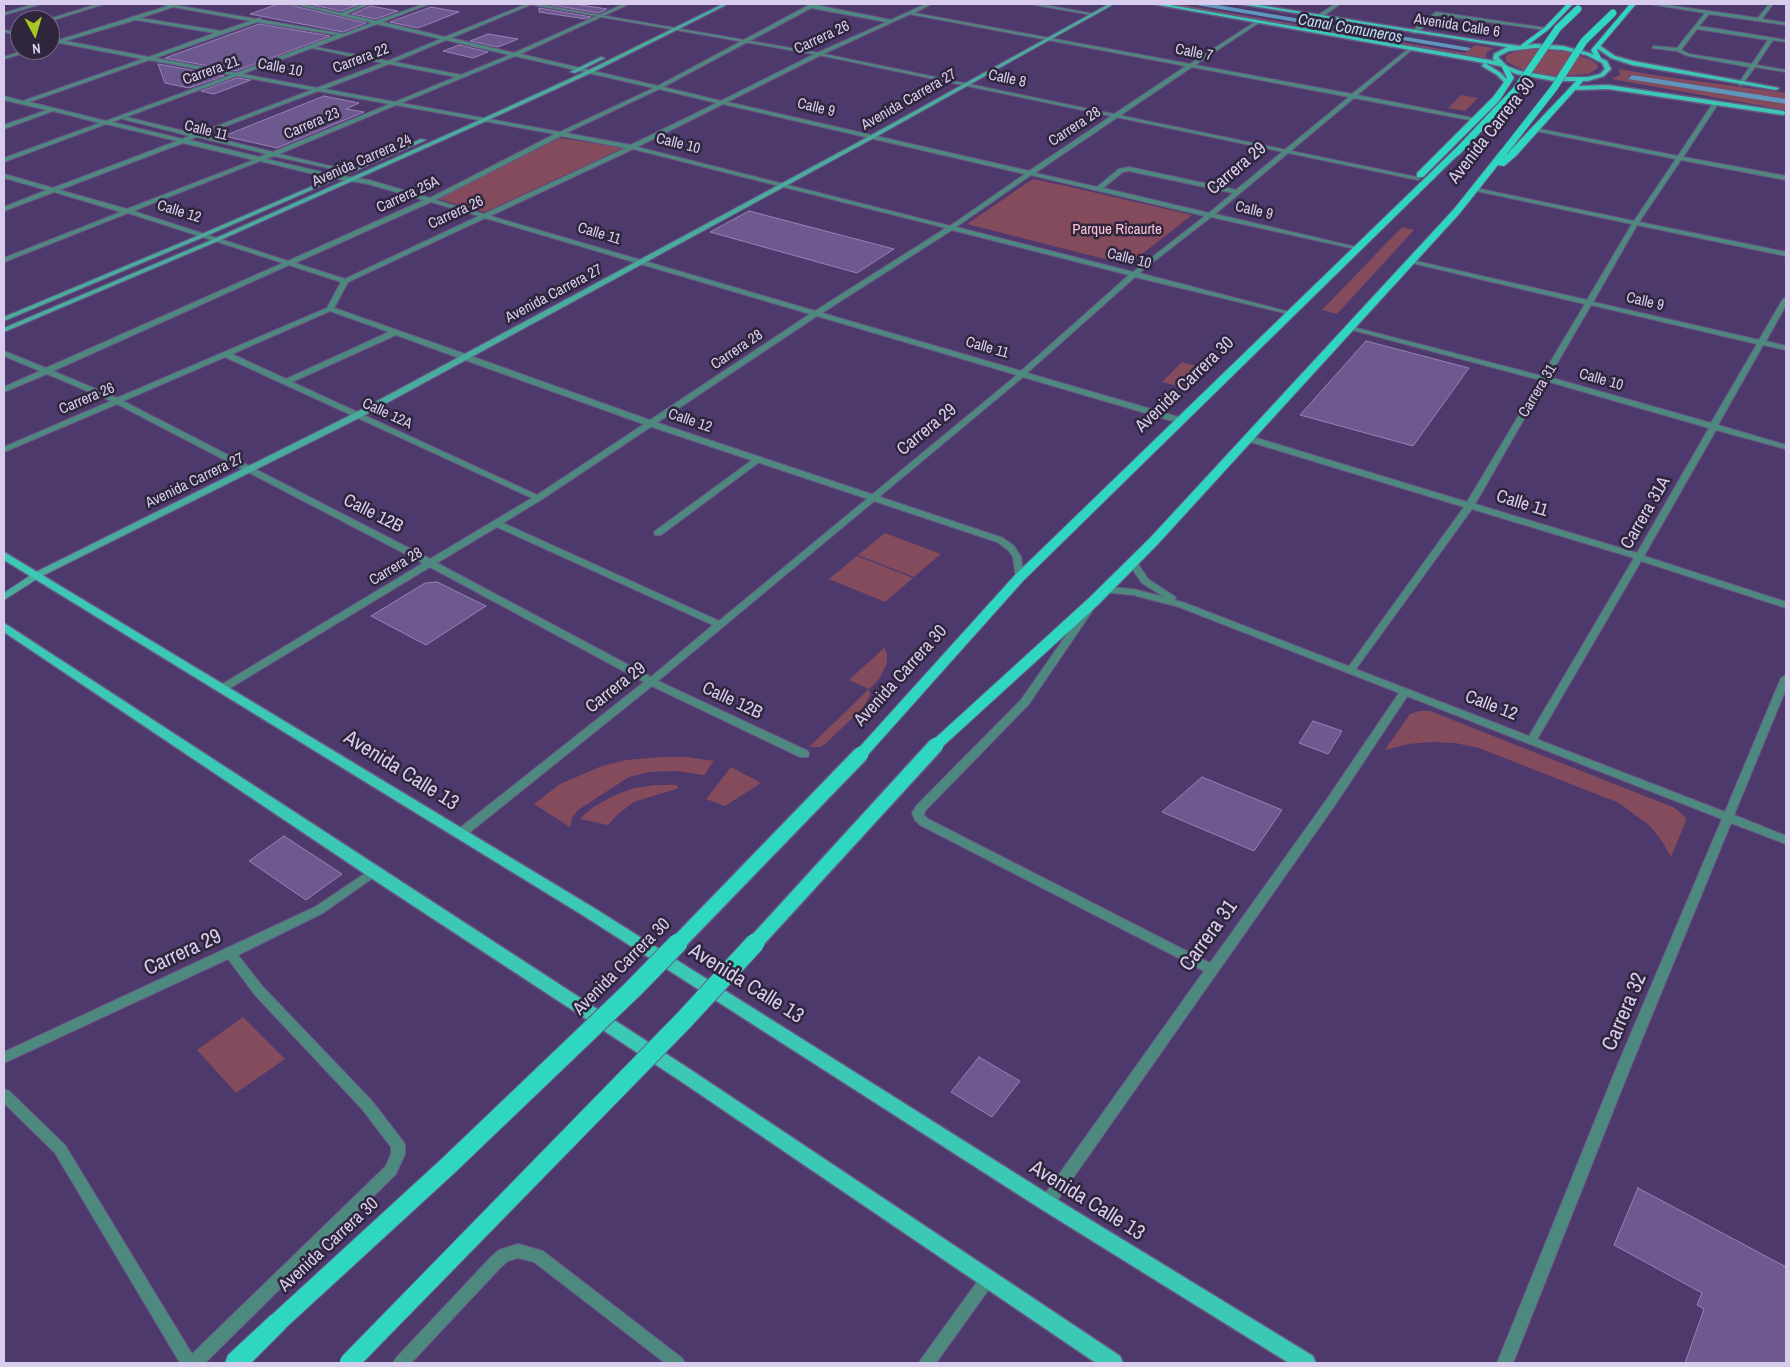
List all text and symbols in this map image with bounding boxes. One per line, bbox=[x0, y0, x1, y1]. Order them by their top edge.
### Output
north arrow bbox=[10, 10, 60, 60]
water label: Canal Comuneros bbox=[1296, 10, 1404, 48]
street label: Avenida Calle 6 bbox=[1413, 10, 1501, 42]
street label: Carrera 26 bbox=[792, 17, 852, 59]
text: N bbox=[31, 40, 42, 58]
street label: Carrera 22 bbox=[330, 40, 392, 78]
street label: Calle 7 bbox=[1173, 41, 1215, 65]
street label: Carrera 21 bbox=[180, 52, 242, 90]
street label: Calle 10 bbox=[256, 55, 304, 81]
street label: Avenida Carrera 27 bbox=[858, 65, 960, 135]
street label: Calle 8 bbox=[986, 66, 1028, 92]
street label: Avenida Carrera 30 bbox=[1444, 74, 1540, 188]
street label: Calle 9 bbox=[795, 95, 837, 121]
street label: Carrera 28 bbox=[1045, 103, 1105, 151]
street label: Carrera 23 bbox=[281, 104, 343, 144]
street label: Calle 11 bbox=[182, 117, 230, 145]
street label: Calle 10 bbox=[654, 130, 702, 158]
street label: Avenida Carrera 24 bbox=[309, 131, 415, 191]
street label: Carrera 29 bbox=[1203, 138, 1271, 200]
street label: Carrera 25A bbox=[374, 173, 442, 217]
street label: Carrera 26 bbox=[426, 192, 486, 234]
street label: Calle 12 bbox=[155, 197, 203, 227]
street label: Calle 9 bbox=[1233, 198, 1275, 224]
street label: Calle 11 bbox=[575, 219, 623, 249]
park label: Parque Ricaurte bbox=[1072, 221, 1162, 239]
street label: Calle 10 bbox=[1105, 245, 1153, 273]
street label: Avenida Carrera 27 bbox=[502, 261, 606, 327]
street label: Calle 9 bbox=[1624, 289, 1666, 315]
street label: Carrera 28 bbox=[708, 326, 766, 374]
street label: Calle 11 bbox=[963, 333, 1011, 363]
street label: Avenida Carrera 30 bbox=[1131, 333, 1239, 437]
street label: Carrera 31 bbox=[1515, 361, 1561, 421]
street label: Calle 10 bbox=[1577, 365, 1625, 395]
street label: Carrera 26 bbox=[56, 379, 118, 419]
street label: Calle 12A bbox=[359, 395, 415, 433]
street label: Carrera 29 bbox=[893, 399, 961, 461]
street label: Calle 12 bbox=[666, 405, 714, 437]
street label: Avenida Carrera 27 bbox=[143, 449, 247, 513]
street label: Carrera 31A bbox=[1617, 473, 1675, 553]
street label: Calle 11 bbox=[1493, 486, 1551, 522]
street label: Calle 12B bbox=[340, 490, 406, 538]
street label: Carrera 28 bbox=[366, 544, 426, 590]
street label: Avenida Carrera 30 bbox=[850, 621, 952, 731]
street label: Carrera 29 bbox=[582, 658, 650, 718]
street label: Calle 12B bbox=[698, 678, 766, 724]
street label: Calle 12 bbox=[1462, 686, 1520, 726]
street label: Avenida Calle 13 bbox=[339, 726, 463, 816]
street label: Carrera 31 bbox=[1175, 895, 1243, 977]
street label: Avenida Carrera 30 bbox=[569, 914, 675, 1020]
street label: Carrera 29 bbox=[140, 924, 226, 982]
street label: Avenida Calle 13 bbox=[684, 939, 808, 1029]
street label: Carrera 32 bbox=[1597, 969, 1653, 1055]
street label: Avenida Calle 13 bbox=[1025, 1156, 1149, 1246]
street label: Avenida Carrera 30 bbox=[275, 1193, 383, 1297]

